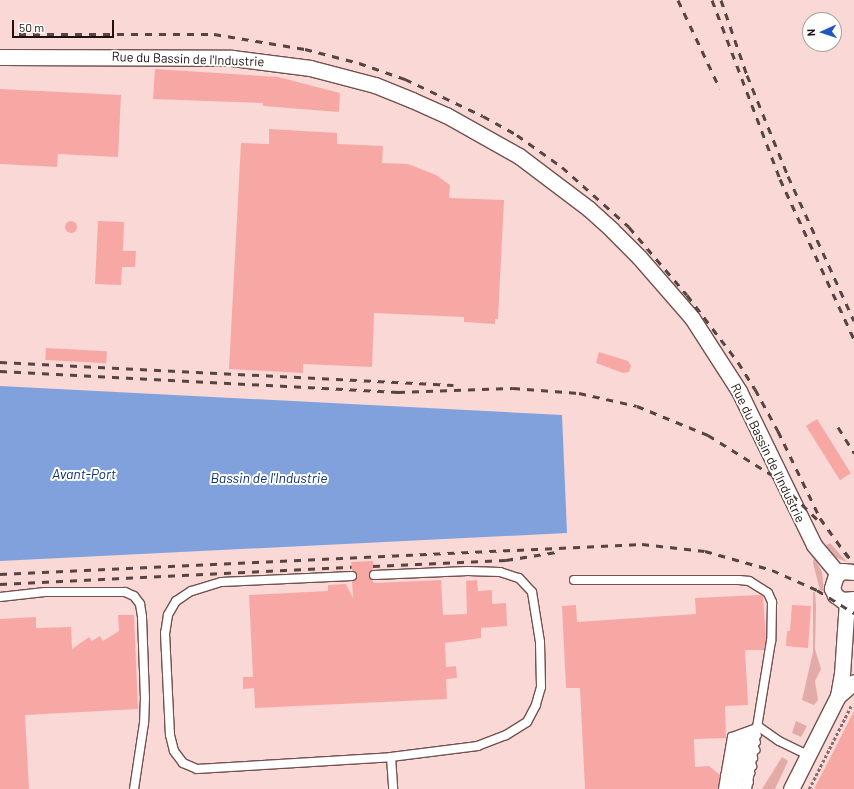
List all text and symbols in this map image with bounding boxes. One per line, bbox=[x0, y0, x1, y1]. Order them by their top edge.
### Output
scale bar bbox=[14, 12, 116, 38]
north arrow bbox=[802, 12, 842, 52]
text: 50 m bbox=[19, 20, 44, 34]
text: N bbox=[804, 29, 817, 37]
street label: Rue du Bassin de l'Industrie bbox=[111, 49, 265, 69]
street label: Rue du Bassin de l'Industrie bbox=[728, 381, 808, 525]
water label: Avant-Port bbox=[52, 466, 116, 482]
water label: Bassin de l'Industrie bbox=[211, 470, 327, 486]

